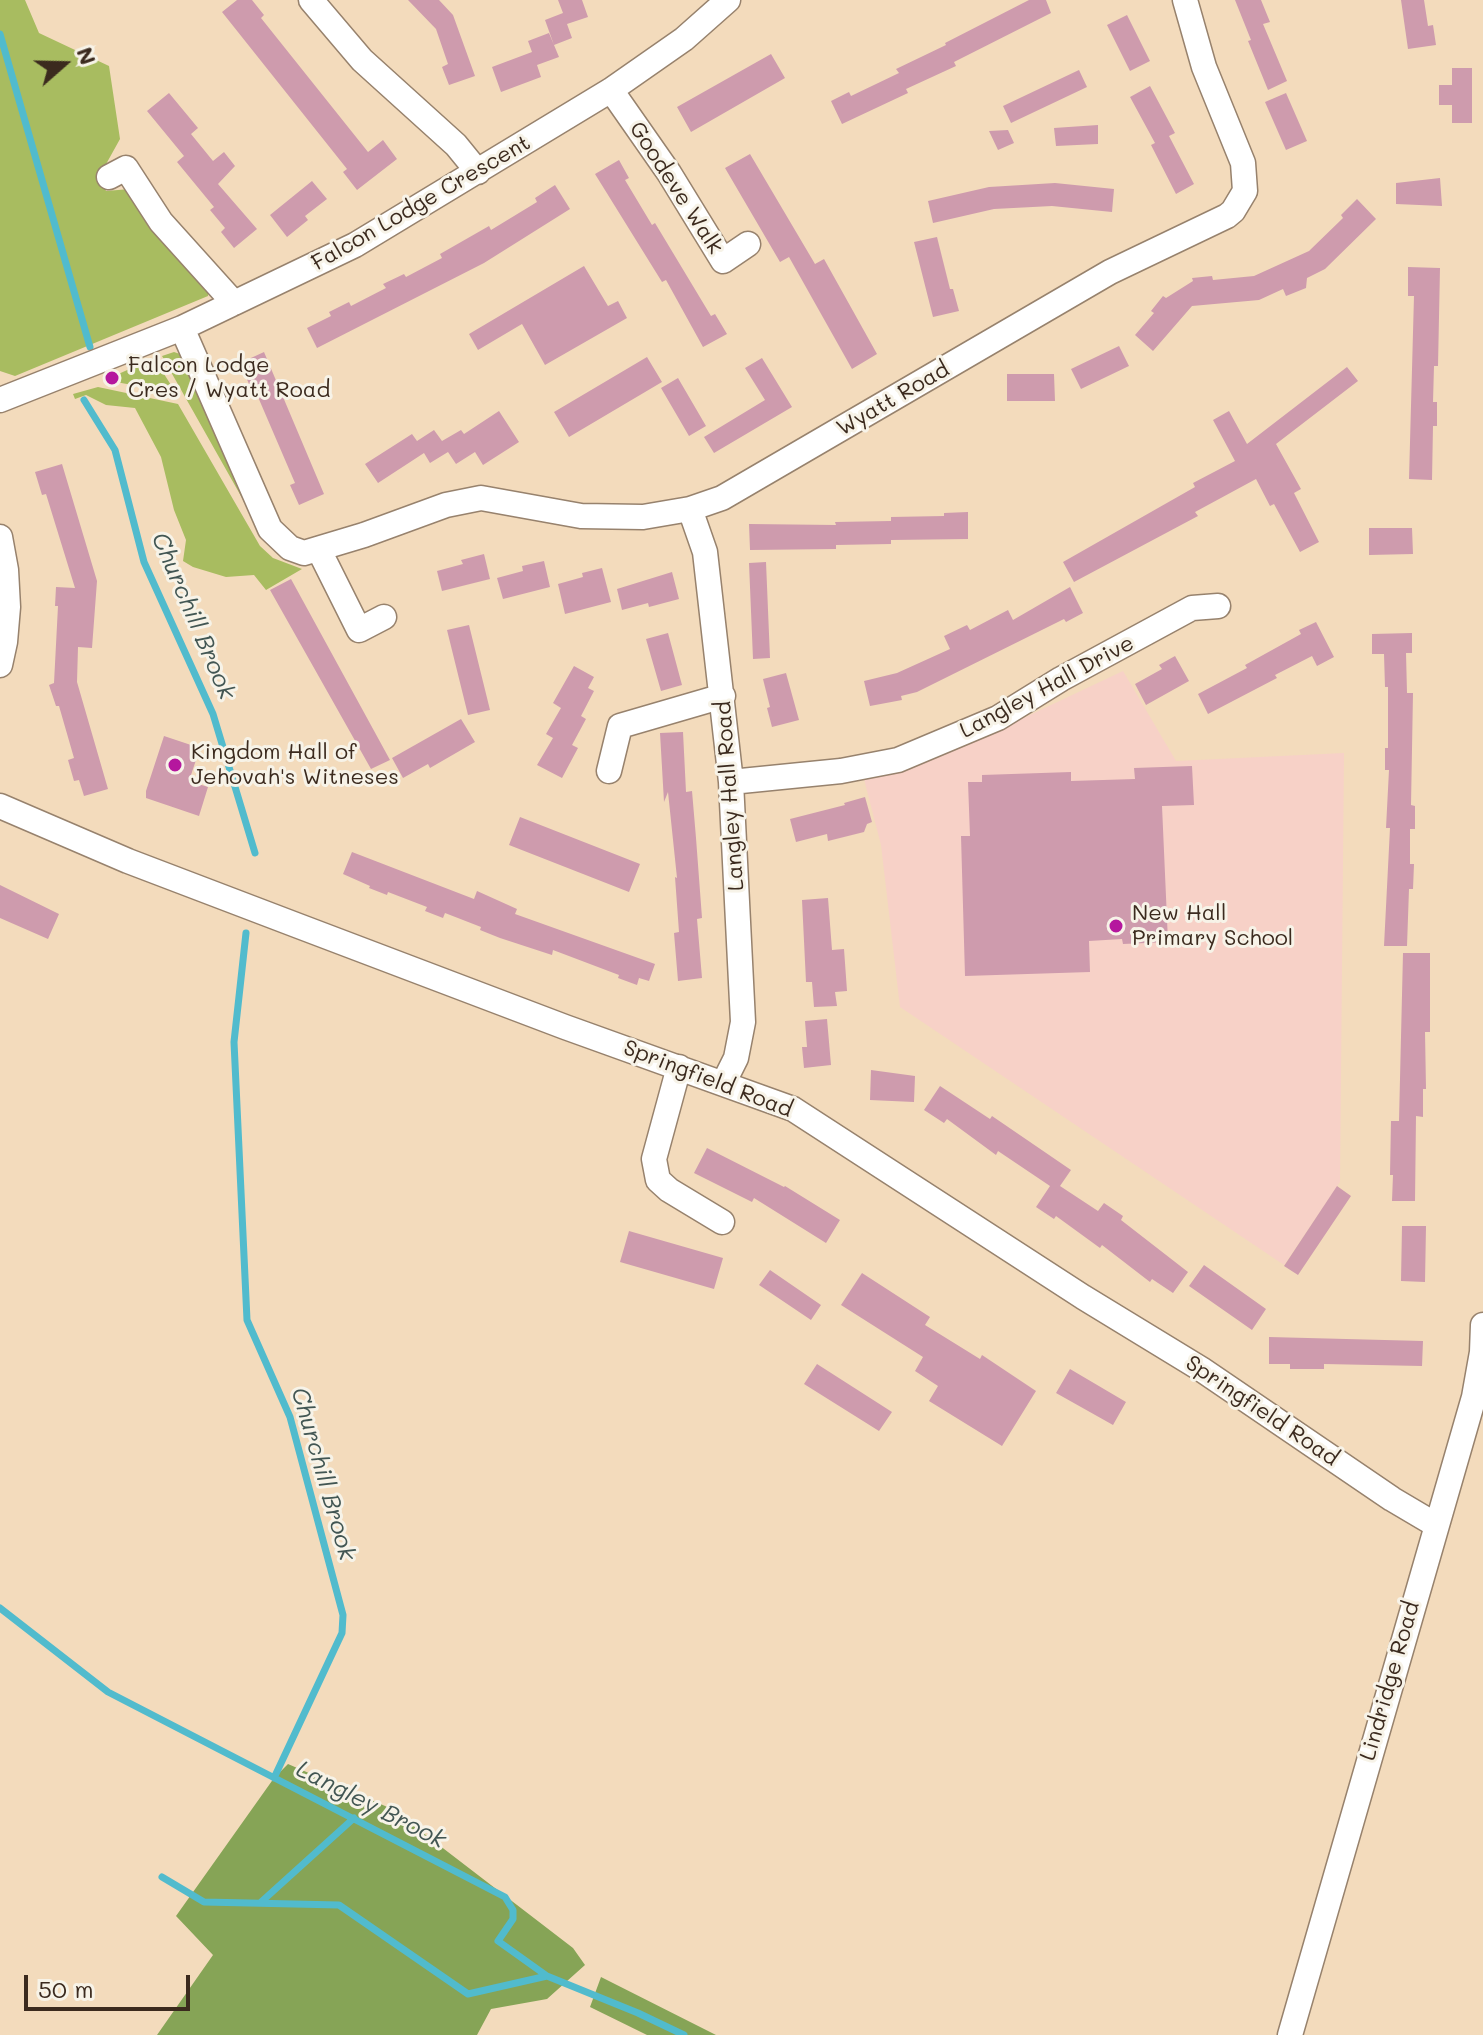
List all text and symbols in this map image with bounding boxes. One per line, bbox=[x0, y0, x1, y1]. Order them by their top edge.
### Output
north arrow bbox=[24, 24, 104, 104]
text: N bbox=[71, 43, 104, 68]
street label: Goodeve Walk bbox=[623, 117, 729, 259]
street label: Falcon Lodge Crescent bbox=[307, 130, 535, 276]
place label: Falcon Lodge Cres / Wyatt Road bbox=[128, 352, 330, 404]
street label: Wyatt Road bbox=[832, 356, 954, 442]
marker: Falcon Lodge Cres / Wyatt Road bbox=[103, 369, 121, 387]
water label: Churchill Brook bbox=[145, 528, 241, 704]
street label: Langley Hall Drive bbox=[955, 630, 1139, 744]
street label: Langley Hall Road bbox=[710, 700, 750, 892]
place label: Kingdom Hall of Jehovah's Witneses bbox=[191, 739, 399, 790]
marker: Kingdom Hall of Jehovah's Witneses bbox=[166, 756, 184, 774]
place label: New Hall Primary School bbox=[1132, 900, 1293, 952]
marker: New Hall Primary School bbox=[1107, 917, 1125, 935]
street label: Springfield Road bbox=[620, 1035, 796, 1123]
street label: Springfield Road bbox=[1180, 1350, 1344, 1472]
water label: Churchill Brook bbox=[285, 1384, 361, 1564]
street label: Lindridge Road bbox=[1355, 1598, 1425, 1764]
water label: Langley Brook bbox=[291, 1755, 451, 1855]
scale bar bbox=[28, 1959, 194, 2009]
text: 50 m bbox=[38, 1973, 94, 2004]

